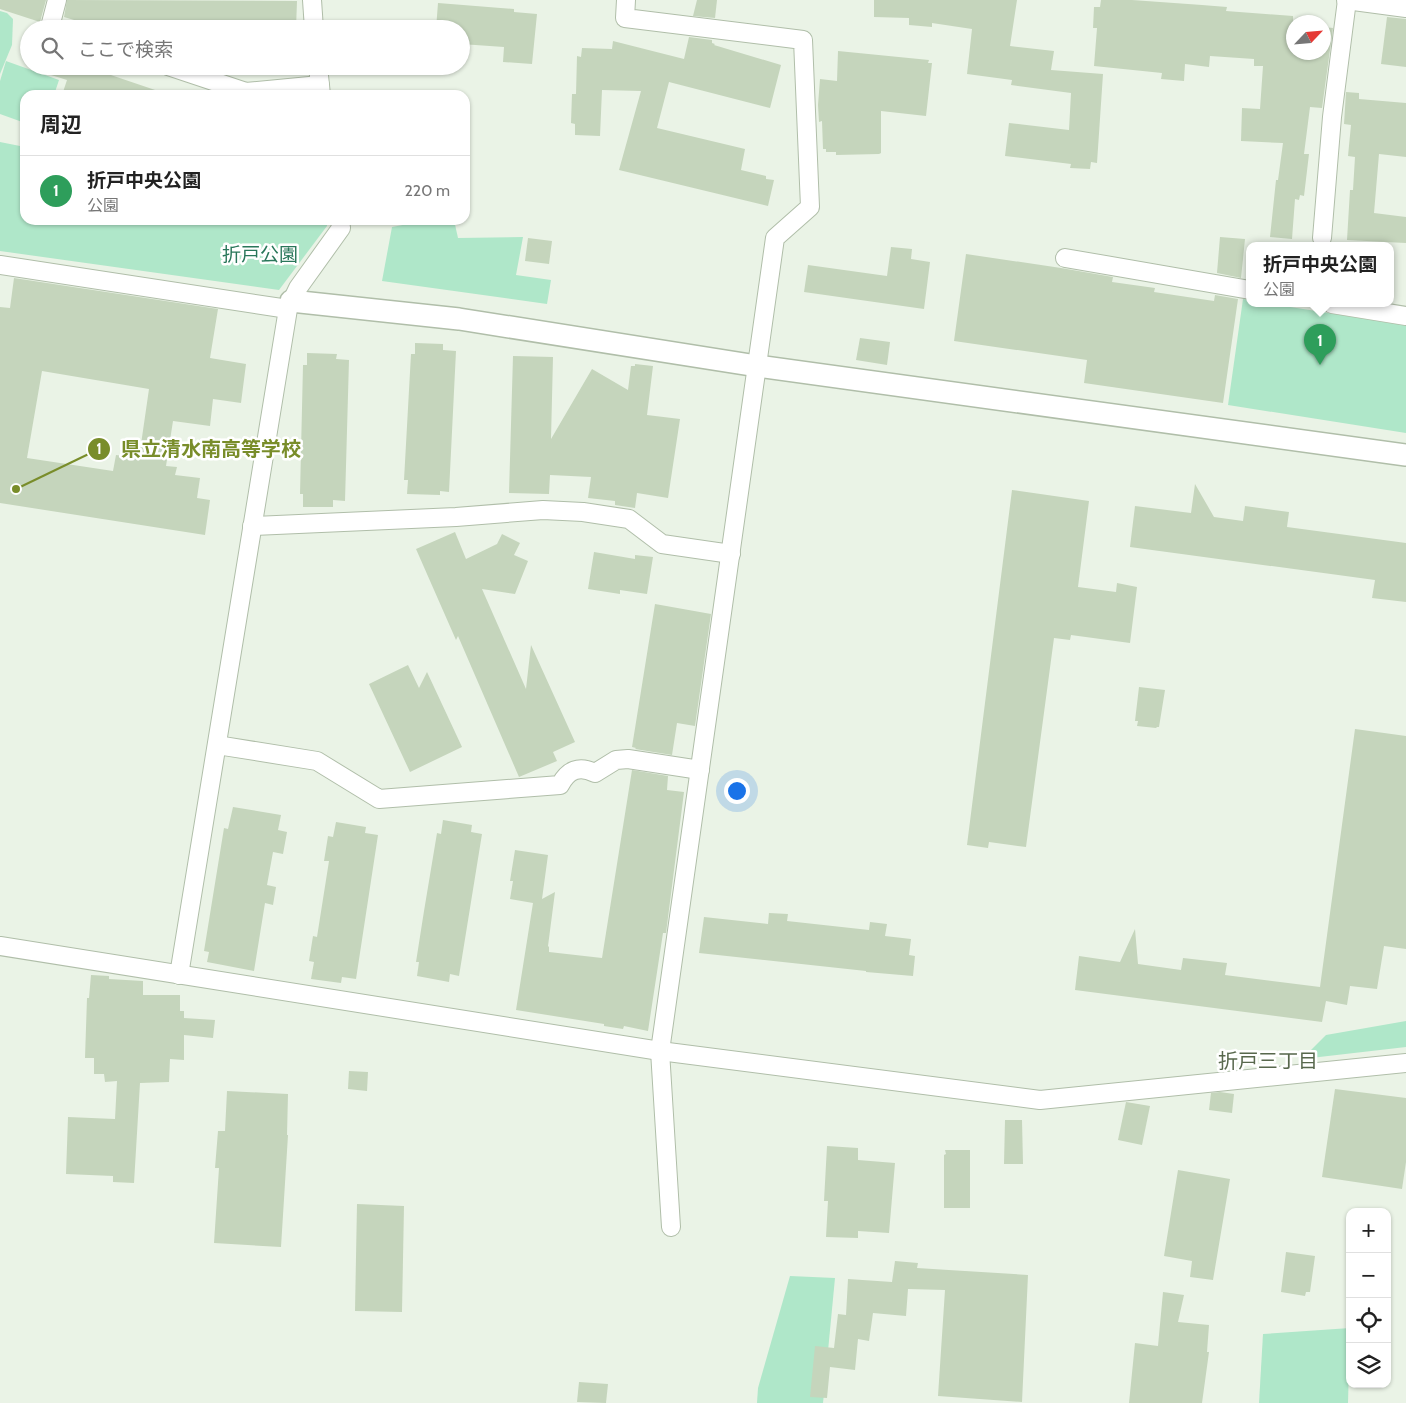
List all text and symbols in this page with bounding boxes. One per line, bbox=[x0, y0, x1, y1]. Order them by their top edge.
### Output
north arrow bbox=[1286, 15, 1331, 60]
search box bbox=[20, 20, 470, 75]
icon: search bbox=[38, 34, 66, 62]
text: ここで検索 bbox=[78, 38, 173, 61]
text: 周辺 bbox=[40, 112, 82, 137]
text: 折戸中央公園 bbox=[87, 169, 201, 192]
text: 1 bbox=[53, 181, 59, 200]
text: 220 m bbox=[404, 181, 450, 200]
text: 公園 bbox=[87, 196, 119, 215]
popup bbox=[1246, 242, 1394, 307]
park label: 折戸公園 bbox=[222, 243, 298, 266]
text: 折戸中央公園 bbox=[1263, 253, 1377, 276]
text: 公園 bbox=[1263, 280, 1295, 299]
pin: 1 bbox=[1304, 324, 1336, 365]
callout: 県立清水南高等学校 bbox=[86, 431, 311, 466]
text: 県立清水南高等学校 bbox=[121, 437, 301, 461]
text: 1 bbox=[96, 440, 102, 458]
your location bbox=[724, 778, 750, 804]
district label: 折戸三丁目 bbox=[1218, 1049, 1318, 1073]
map controls bbox=[1346, 1208, 1391, 1388]
button: + bbox=[1346, 1208, 1391, 1253]
button: − bbox=[1346, 1253, 1391, 1298]
button: locate bbox=[1346, 1298, 1391, 1343]
button: layers bbox=[1346, 1343, 1391, 1388]

